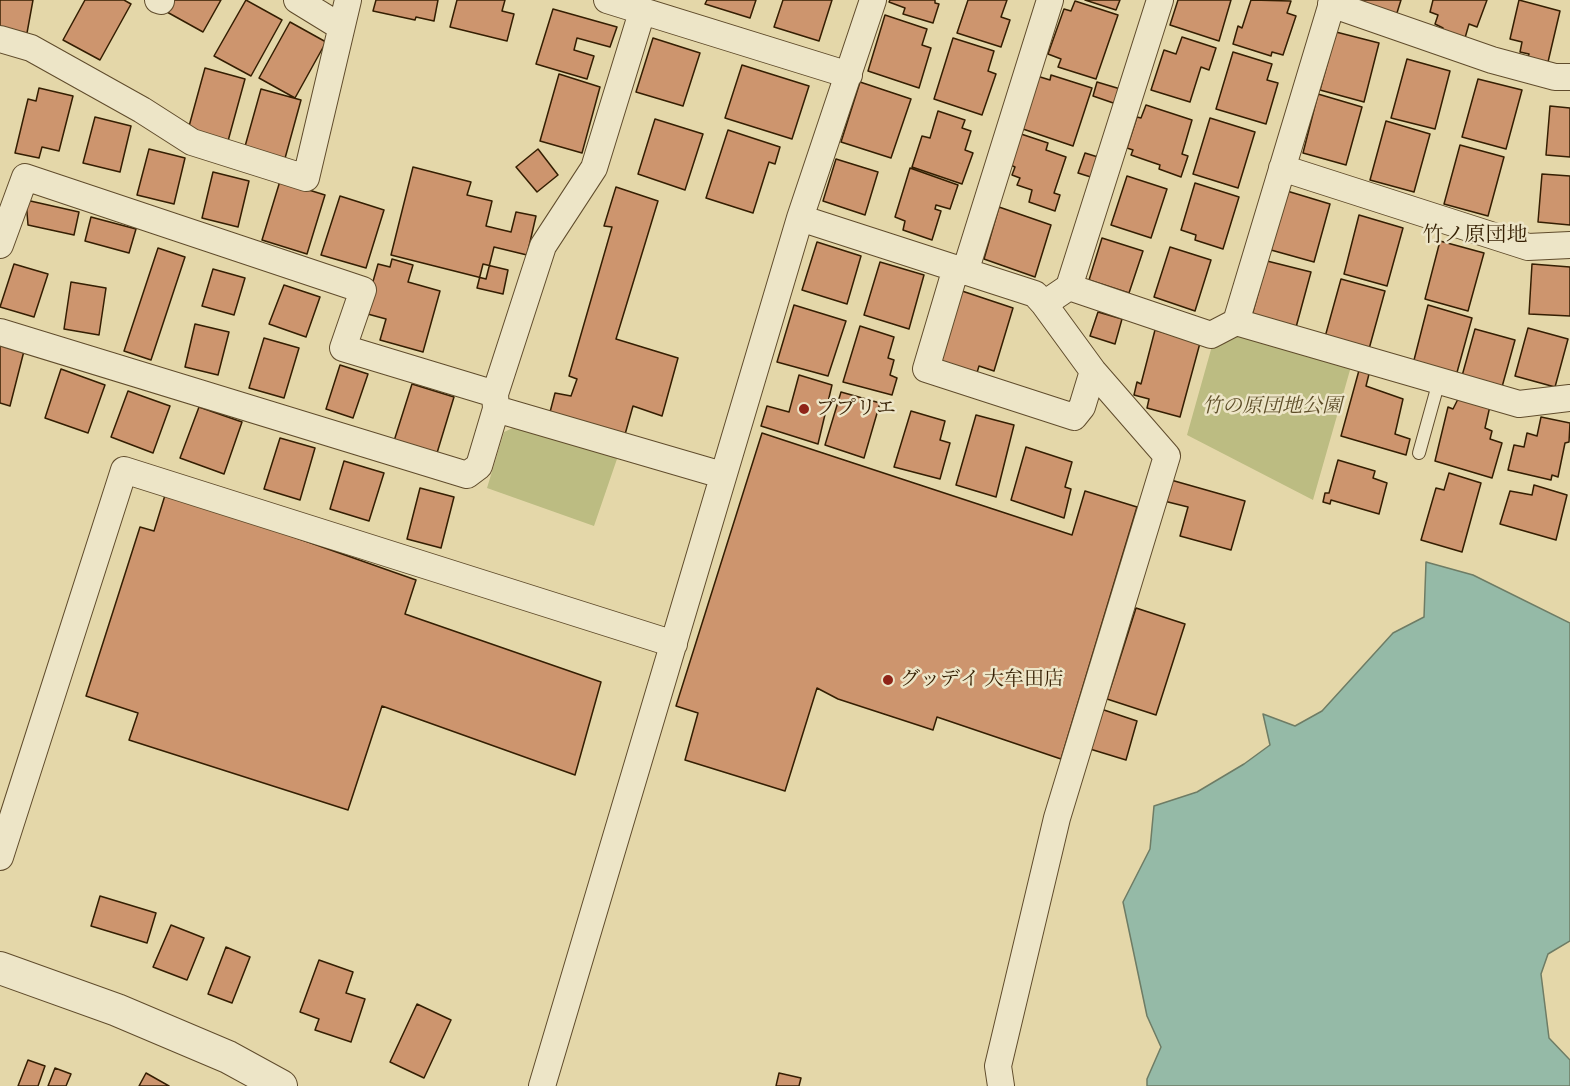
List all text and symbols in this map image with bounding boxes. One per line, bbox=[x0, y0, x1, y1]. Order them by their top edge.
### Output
district label: 竹ノ原団地 bbox=[1423, 223, 1527, 249]
park label: 竹の原団地公園 bbox=[1202, 395, 1342, 419]
place label: ププリエ bbox=[816, 397, 896, 421]
marker: ププリエ bbox=[797, 402, 811, 416]
place label: グッデイ 大牟田店 bbox=[900, 668, 1064, 692]
marker: グッデイ 大牟田店 bbox=[881, 673, 895, 687]

